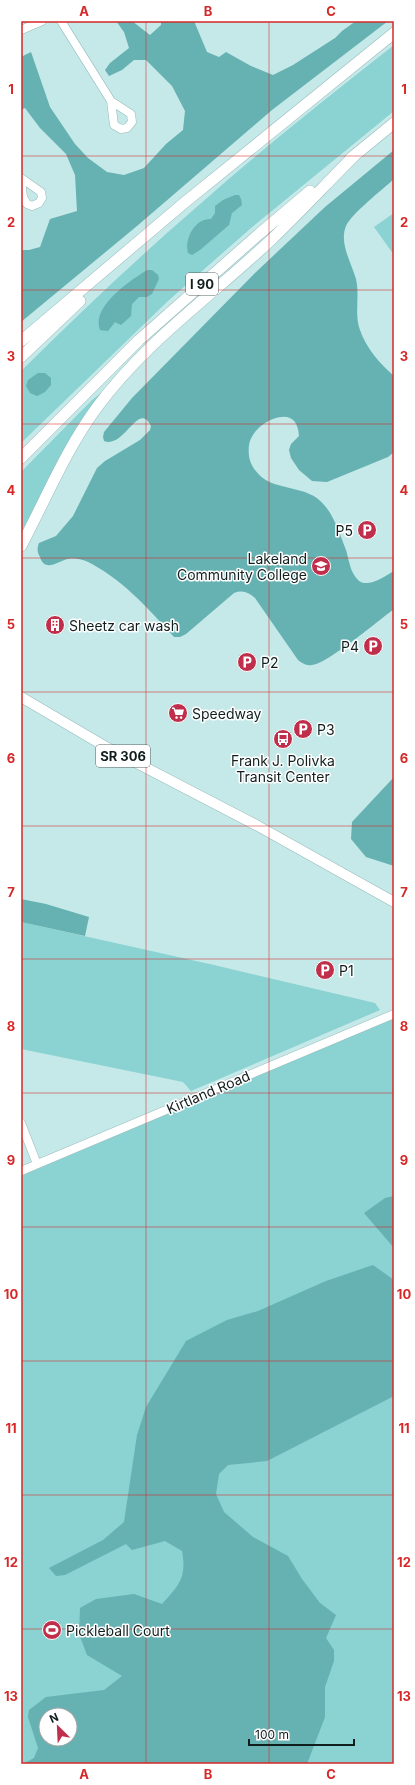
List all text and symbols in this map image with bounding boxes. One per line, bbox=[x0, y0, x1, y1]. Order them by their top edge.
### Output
text: A bbox=[79, 3, 89, 19]
text: B bbox=[204, 3, 213, 19]
text: C bbox=[326, 3, 336, 19]
text: 1 bbox=[8, 81, 14, 97]
text: 1 bbox=[401, 81, 407, 97]
text: 2 bbox=[7, 214, 15, 230]
text: 2 bbox=[400, 214, 408, 230]
road number: I 90 bbox=[186, 273, 218, 295]
text: 3 bbox=[7, 348, 15, 364]
text: 3 bbox=[400, 348, 408, 364]
text: 4 bbox=[7, 482, 16, 498]
text: 4 bbox=[400, 482, 409, 498]
parking icon: P5 bbox=[356, 519, 378, 541]
place label: P5 bbox=[336, 522, 353, 539]
place label: Lakeland Community College bbox=[177, 550, 307, 583]
school or university icon: Lakeland Community College bbox=[310, 555, 332, 577]
building icon: Sheetz car wash bbox=[44, 614, 66, 636]
text: 5 bbox=[7, 616, 15, 632]
text: 5 bbox=[400, 616, 408, 632]
place label: Sheetz car wash bbox=[69, 617, 179, 634]
parking icon: P4 bbox=[362, 635, 384, 657]
place label: P4 bbox=[341, 638, 359, 655]
parking icon: P2 bbox=[236, 651, 258, 673]
place label: P2 bbox=[261, 654, 278, 671]
supermarket icon: Speedway bbox=[167, 702, 189, 724]
place label: Speedway bbox=[192, 705, 262, 722]
parking icon: P3 bbox=[292, 718, 314, 740]
place label: P3 bbox=[317, 721, 335, 738]
bus stop icon: Frank J. Polivka Transit Center bbox=[272, 728, 294, 750]
road number: SR 306 bbox=[96, 745, 150, 767]
text: 6 bbox=[7, 750, 15, 766]
text: 6 bbox=[400, 750, 408, 766]
place label: Frank J. Polivka Transit Center bbox=[231, 752, 335, 785]
text: 7 bbox=[7, 884, 15, 900]
text: 7 bbox=[400, 884, 408, 900]
parking icon: P1 bbox=[314, 959, 336, 981]
place label: P1 bbox=[339, 962, 354, 979]
text: 8 bbox=[7, 1018, 15, 1034]
text: 8 bbox=[400, 1018, 408, 1034]
street label: Kirtland Road bbox=[164, 1067, 252, 1117]
text: 9 bbox=[7, 1152, 15, 1168]
text: 9 bbox=[400, 1152, 408, 1168]
text: 10 bbox=[4, 1286, 18, 1302]
text: 10 bbox=[397, 1286, 411, 1302]
text: 11 bbox=[5, 1420, 17, 1436]
text: 11 bbox=[398, 1420, 410, 1436]
text: 12 bbox=[4, 1554, 18, 1570]
text: 12 bbox=[397, 1554, 411, 1570]
sports icon: Pickleball Court bbox=[41, 1619, 63, 1641]
place label: Pickleball Court bbox=[66, 1622, 170, 1639]
text: 13 bbox=[4, 1688, 18, 1704]
text: 13 bbox=[397, 1688, 411, 1704]
north arrow bbox=[38, 1707, 78, 1747]
text: N bbox=[47, 1710, 61, 1726]
scale bar bbox=[249, 1721, 354, 1747]
text: 100 m bbox=[255, 1727, 289, 1742]
text: A bbox=[79, 1766, 89, 1782]
text: B bbox=[204, 1766, 213, 1782]
text: C bbox=[326, 1766, 336, 1782]

